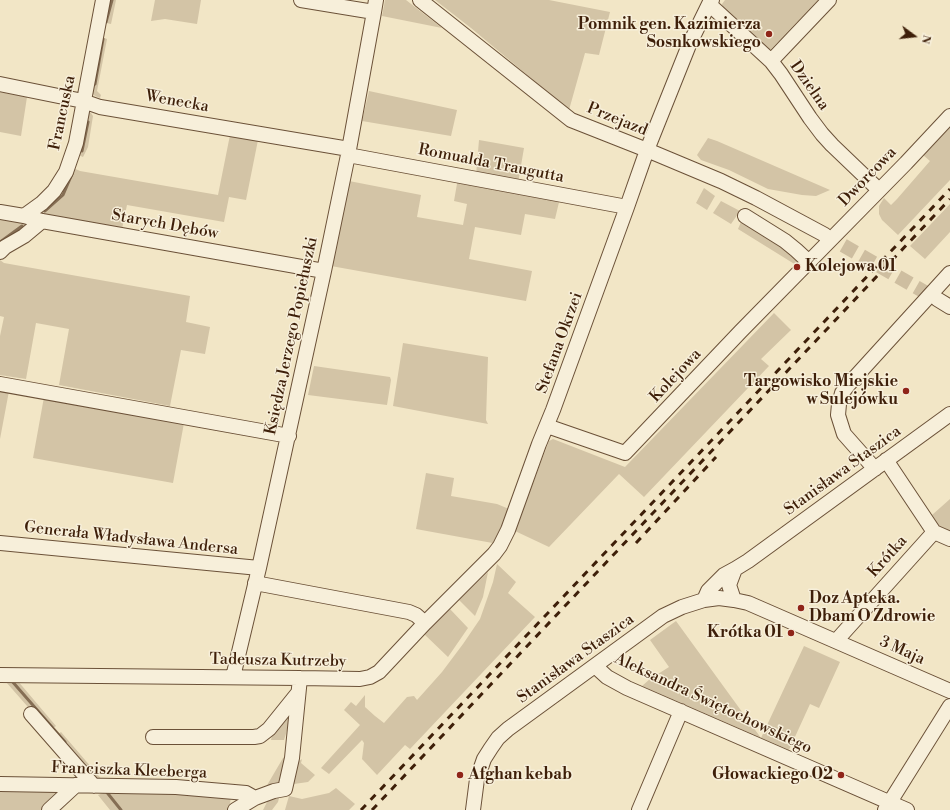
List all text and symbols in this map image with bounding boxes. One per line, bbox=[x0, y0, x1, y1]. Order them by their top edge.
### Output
place label: Pomnik gen. Kazimierza Sosnkowskiego bbox=[578, 15, 761, 53]
north arrow bbox=[894, 16, 934, 56]
marker: Pomnik gen. Kazimierza Sosnkowskiego bbox=[764, 29, 774, 39]
text: N bbox=[918, 33, 933, 45]
street label: Dzielna bbox=[785, 58, 833, 114]
street label: Francuska bbox=[46, 74, 80, 152]
street label: Wenecka bbox=[144, 87, 210, 117]
street label: Przejazd bbox=[584, 99, 650, 141]
street label: Romualda Traugutta bbox=[416, 140, 566, 188]
street label: Dworcowa bbox=[835, 143, 901, 211]
street label: Starych Dębów bbox=[110, 206, 220, 244]
street label: Księdza Jerzego Popiełuszki bbox=[262, 235, 322, 437]
place label: Kolejowa 01 bbox=[805, 257, 896, 277]
marker: Kolejowa 01 bbox=[792, 262, 802, 272]
street label: Stefana Okrzei bbox=[533, 290, 587, 396]
street label: Kolejowa bbox=[646, 345, 706, 407]
place label: Targowisko Miejskie w Sulejówku bbox=[744, 372, 898, 410]
marker: Targowisko Miejskie w Sulejówku bbox=[901, 386, 911, 396]
street label: Stanisława Staszica bbox=[781, 422, 905, 520]
street label: Generała Władysława Andersa bbox=[23, 518, 239, 560]
street label: Krótka bbox=[864, 532, 912, 582]
place label: Doz Apteka. Dbam O Zdrowie bbox=[809, 589, 935, 627]
marker: Doz Apteka. Dbam O Zdrowie bbox=[796, 603, 806, 613]
street label: Stanisława Staszica bbox=[514, 610, 638, 708]
place label: Krótka 01 bbox=[707, 623, 783, 643]
marker: Krótka 01 bbox=[786, 628, 796, 638]
street label: 3 Maja bbox=[876, 633, 928, 669]
street label: Tadeusza Kutrzeby bbox=[209, 650, 347, 672]
street label: Aleksandra Świętochowskiego bbox=[611, 650, 815, 758]
street label: Franciszka Kleeberga bbox=[51, 759, 207, 783]
place label: Afghan kebab bbox=[468, 765, 572, 785]
place label: Głowackiego 02 bbox=[712, 765, 833, 785]
marker: Afghan kebab bbox=[455, 770, 465, 780]
marker: Głowackiego 02 bbox=[836, 770, 846, 780]

